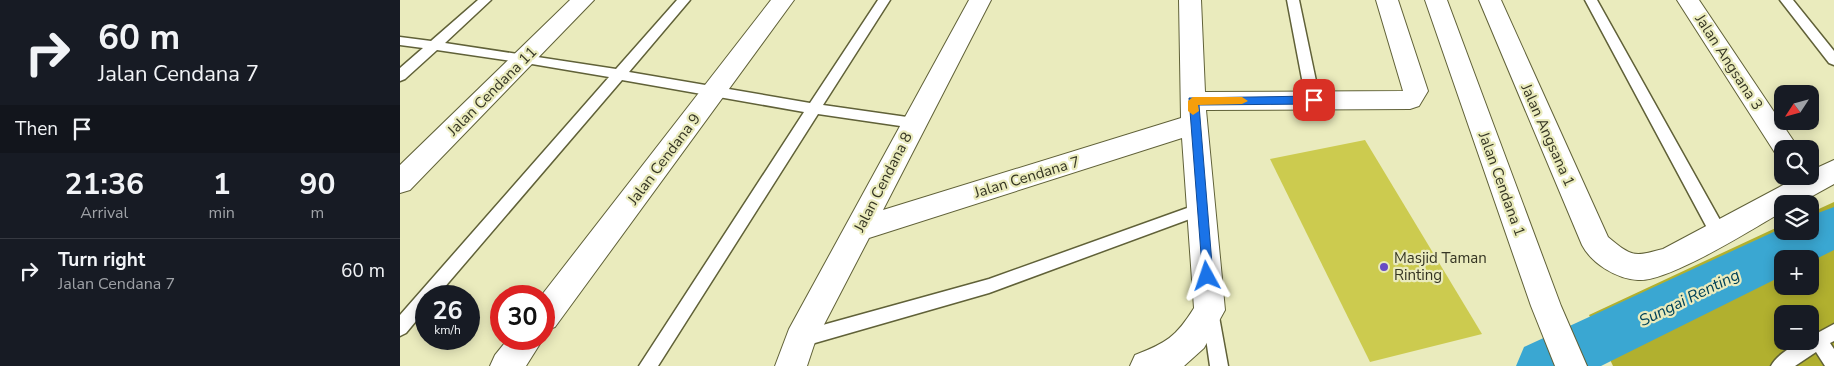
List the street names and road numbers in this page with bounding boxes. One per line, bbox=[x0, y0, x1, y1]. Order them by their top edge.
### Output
street label: Jalan Angsana 3 bbox=[1690, 9, 1767, 114]
street label: Jalan Cendana 11 bbox=[442, 42, 541, 141]
street label: Jalan Angsana 1 bbox=[1516, 80, 1580, 189]
street label: Jalan Cendana 9 bbox=[622, 109, 705, 210]
street label: Jalan Cendana 1 bbox=[1474, 128, 1530, 239]
street label: Jalan Cendana 8 bbox=[849, 129, 917, 236]
street label: Jalan Cendana 7 bbox=[971, 151, 1082, 203]

